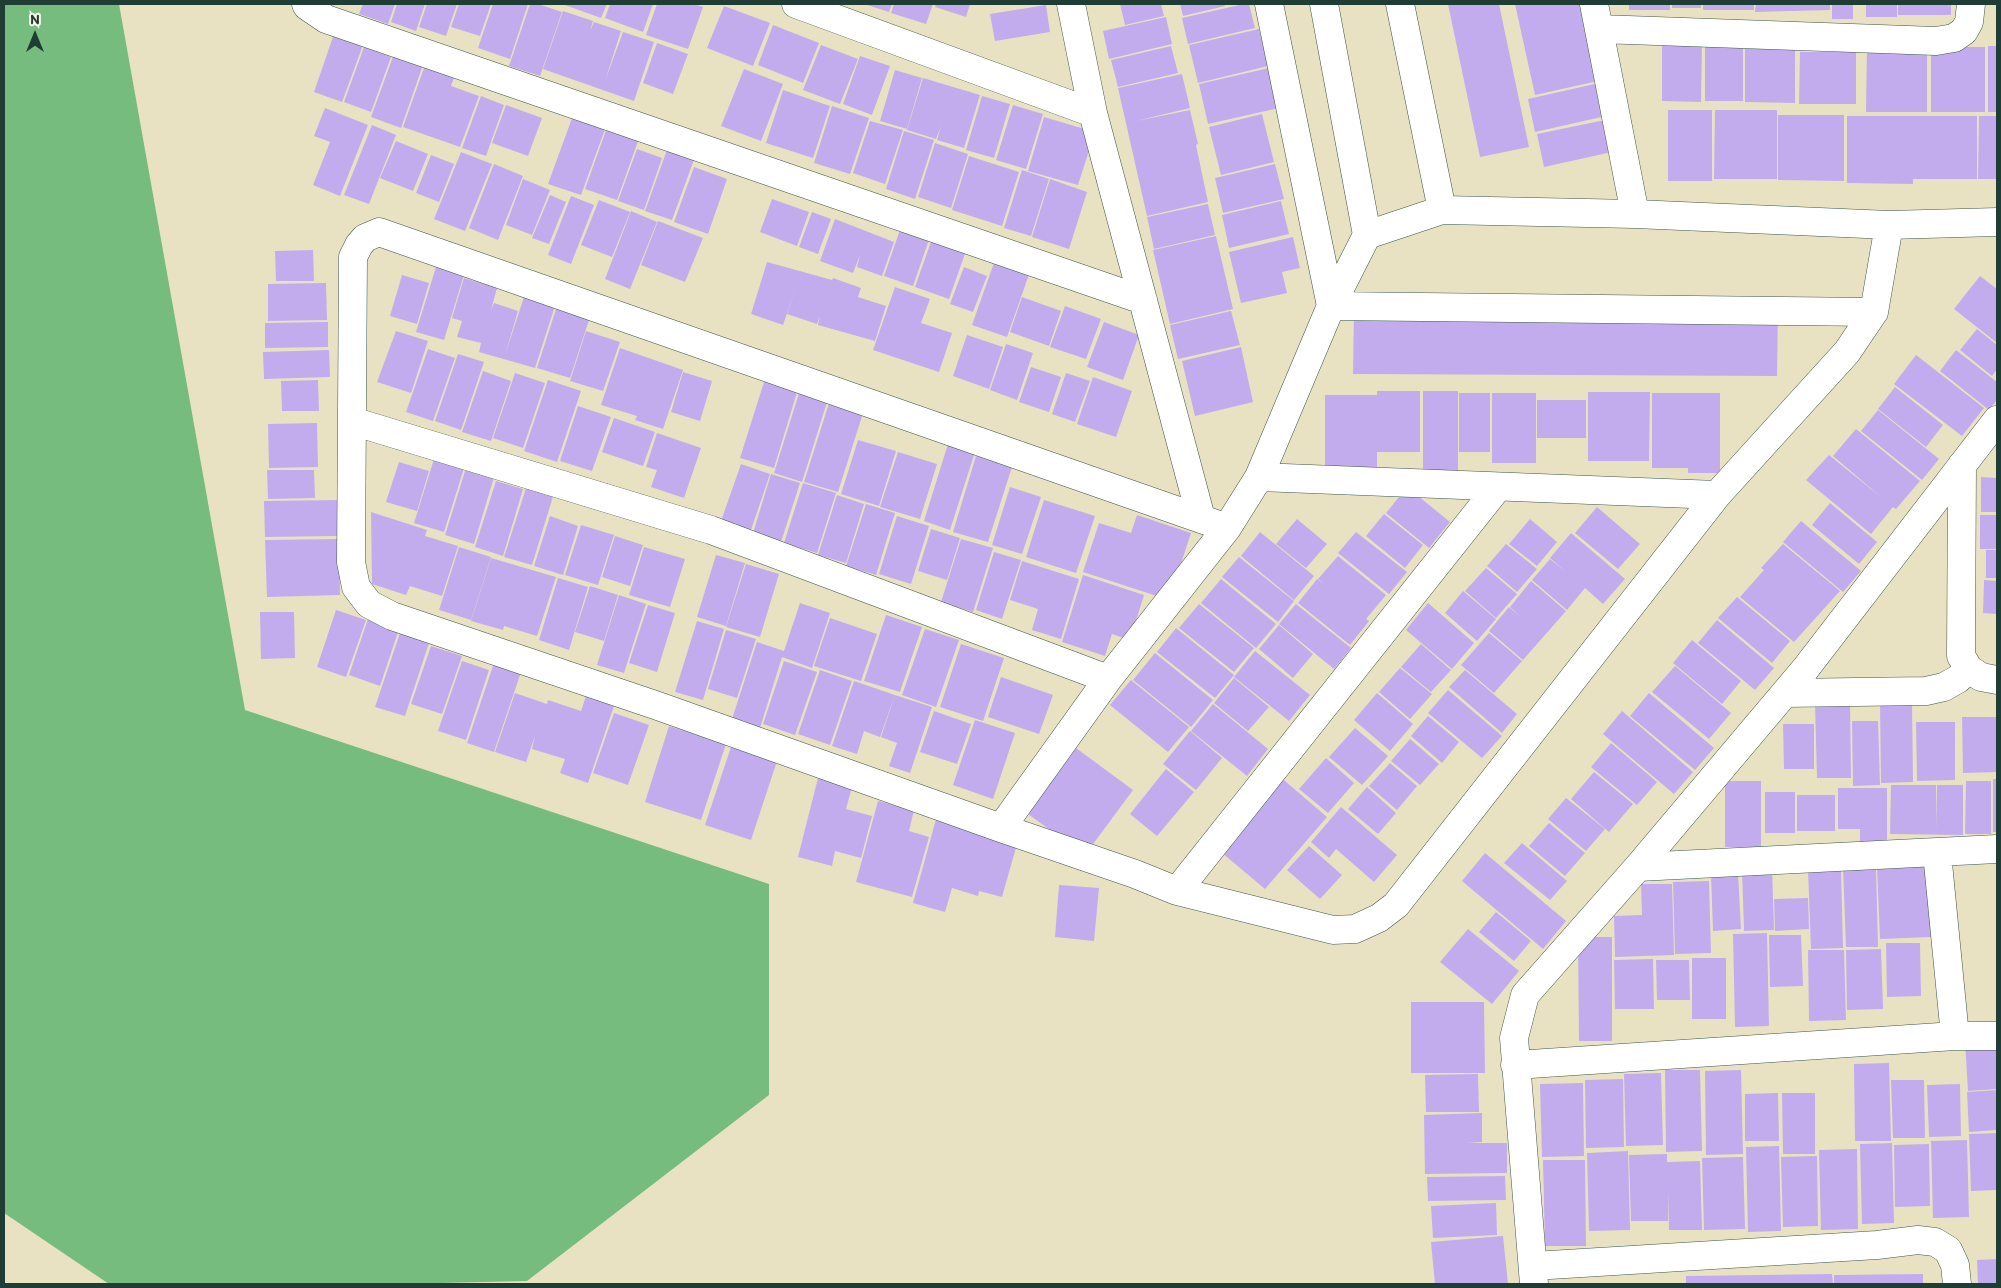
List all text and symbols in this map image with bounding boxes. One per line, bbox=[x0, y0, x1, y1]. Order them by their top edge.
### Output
north arrow bbox=[10, 10, 60, 60]
text: N bbox=[30, 11, 40, 28]

